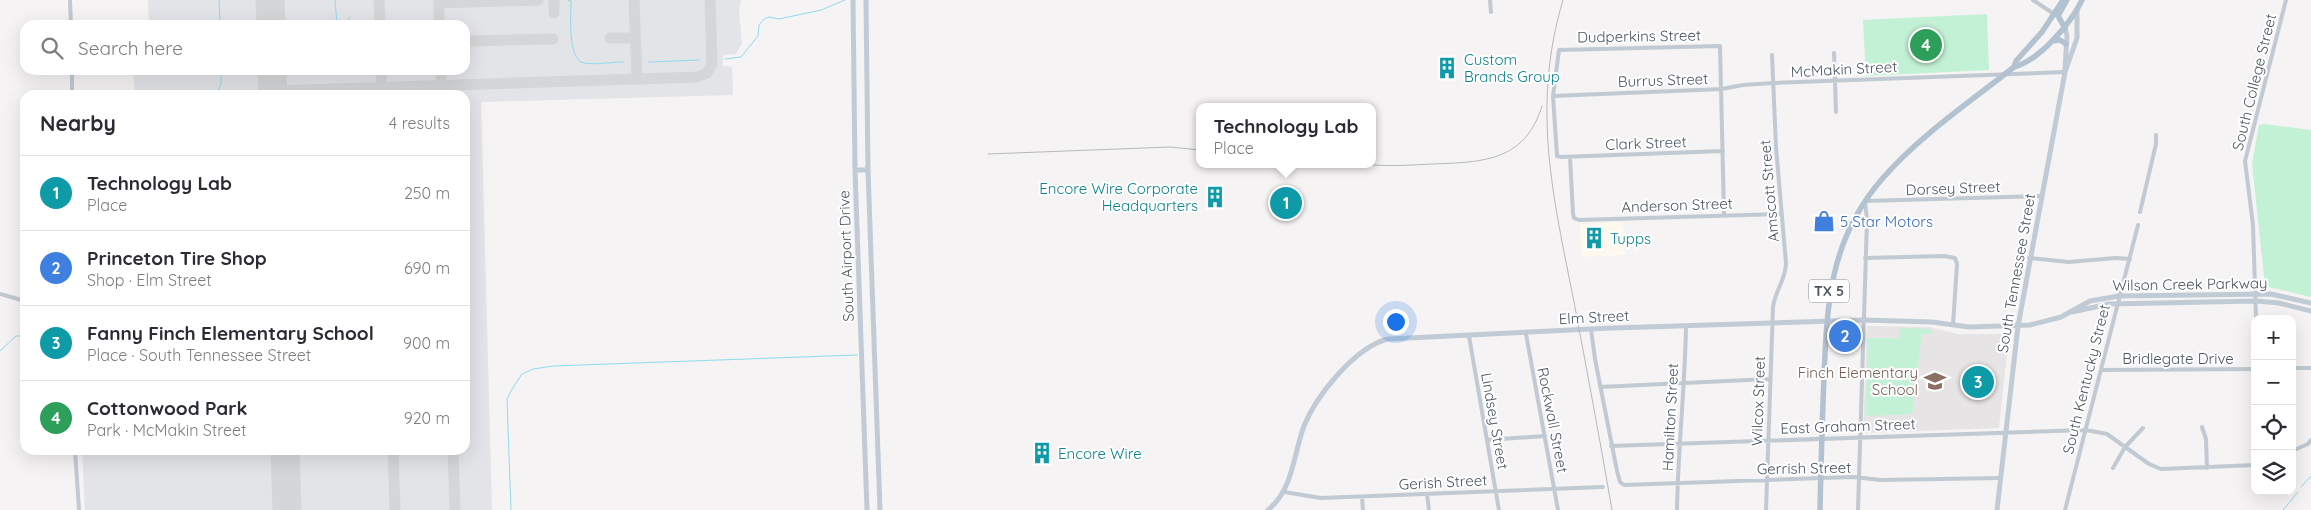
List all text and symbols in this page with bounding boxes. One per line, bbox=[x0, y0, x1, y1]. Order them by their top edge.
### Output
street label: South College Street bbox=[2228, 12, 2280, 152]
search box bbox=[20, 20, 470, 75]
street label: Dudperkins Street bbox=[1577, 25, 1701, 47]
pin: 4 bbox=[1910, 26, 1942, 64]
icon: search bbox=[38, 34, 66, 62]
text: Search here bbox=[78, 36, 183, 60]
place label: Custom Brands Group bbox=[1464, 50, 1560, 86]
building icon: Custom Brands Group bbox=[1434, 55, 1460, 81]
street label: McMakin Street bbox=[1790, 57, 1898, 81]
street label: Burrus Street bbox=[1617, 69, 1709, 91]
popup bbox=[1196, 103, 1376, 168]
text: Nearby bbox=[40, 110, 116, 136]
text: 4 results bbox=[389, 113, 450, 133]
text: Technology Lab bbox=[1214, 114, 1358, 138]
street label: Clark Street bbox=[1605, 132, 1687, 154]
text: Place bbox=[1214, 138, 1254, 158]
street label: Amscott Street bbox=[1755, 139, 1783, 243]
text: Technology Lab bbox=[87, 171, 232, 195]
street label: Dorsey Street bbox=[1905, 177, 2001, 199]
place label: Encore Wire Corporate Headquarters bbox=[1039, 179, 1198, 215]
text: 1 bbox=[53, 183, 59, 203]
text: 250 m bbox=[404, 183, 450, 203]
building icon: Encore Wire Corporate Headquarters bbox=[1202, 184, 1228, 210]
pin: 1 bbox=[1270, 184, 1302, 222]
street label: South Airport Drive bbox=[834, 190, 858, 322]
street label: South Tennessee Street bbox=[1993, 192, 2039, 354]
street label: Anderson Street bbox=[1621, 194, 1733, 216]
text: Place bbox=[87, 195, 127, 215]
shop icon: 5 Star Motors bbox=[1811, 208, 1837, 234]
place label: 5 Star Motors bbox=[1840, 212, 1933, 231]
building icon: Tupps bbox=[1581, 225, 1607, 251]
place label: Tupps bbox=[1610, 229, 1651, 248]
text: Princeton Tire Shop bbox=[87, 246, 267, 270]
text: 2 bbox=[51, 258, 61, 278]
text: 690 m bbox=[404, 258, 450, 278]
text: Shop · Elm Street bbox=[87, 270, 212, 290]
street label: Wilson Creek Parkway bbox=[2112, 273, 2268, 295]
road number: TX 5 bbox=[1809, 280, 1849, 302]
street label: South Kentucky Street bbox=[2058, 302, 2114, 456]
street label: Elm Street bbox=[1558, 306, 1630, 328]
your location bbox=[1383, 309, 1409, 335]
map controls bbox=[2251, 315, 2296, 495]
button: + bbox=[2251, 315, 2296, 360]
pin: 2 bbox=[1829, 317, 1861, 355]
text: Fanny Finch Elementary School bbox=[87, 321, 374, 345]
text: 3 bbox=[52, 333, 60, 353]
text: 900 m bbox=[403, 333, 450, 353]
text: Place · South Tennessee Street bbox=[87, 345, 311, 365]
street label: Bridlegate Drive bbox=[2122, 349, 2234, 368]
street label: Wilcox Street bbox=[1747, 356, 1769, 446]
button: − bbox=[2251, 360, 2296, 405]
street label: Hamilton Street bbox=[1658, 363, 1682, 471]
place label: Finch Elementary School bbox=[1798, 363, 1918, 399]
pin: 3 bbox=[1962, 363, 1994, 401]
street label: Rockwall Street bbox=[1533, 366, 1573, 474]
school or university icon: Finch Elementary School bbox=[1922, 368, 1948, 394]
street label: Lindsey Street bbox=[1477, 371, 1513, 471]
text: Cottonwood Park bbox=[87, 396, 247, 420]
button: locate bbox=[2251, 405, 2296, 450]
text: 4 bbox=[51, 408, 61, 428]
text: 920 m bbox=[404, 408, 450, 428]
street label: East Graham Street bbox=[1780, 414, 1916, 438]
text: Park · McMakin Street bbox=[87, 420, 247, 440]
building icon: Encore Wire bbox=[1029, 440, 1055, 466]
place label: Encore Wire bbox=[1058, 444, 1142, 463]
button: layers bbox=[2251, 450, 2296, 495]
street label: Gerrish Street bbox=[1757, 458, 1851, 478]
street label: Gerish Street bbox=[1398, 470, 1488, 494]

